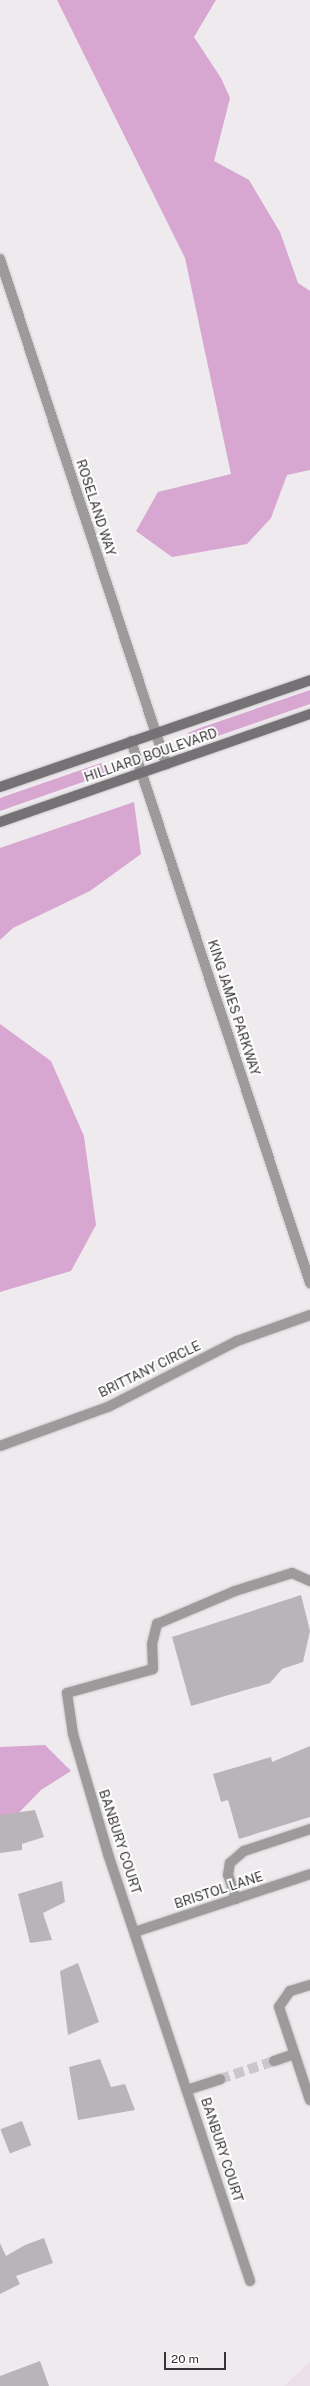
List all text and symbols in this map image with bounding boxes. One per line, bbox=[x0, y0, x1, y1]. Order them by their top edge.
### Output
street label: ROSELAND WAY bbox=[72, 458, 118, 558]
street label: HILLIARD BOULEVARD bbox=[82, 726, 220, 786]
street label: KING JAMES PARKWAY bbox=[204, 938, 262, 1078]
street label: BRITTANY CIRCLE bbox=[96, 1338, 204, 1402]
street label: BANBURY COURT bbox=[95, 1788, 143, 1896]
street label: BRISTOL LANE bbox=[173, 1869, 265, 1913]
street label: BANBURY COURT bbox=[197, 2096, 245, 2204]
scale bar bbox=[166, 2344, 228, 2370]
text: 20 m bbox=[171, 2352, 199, 2366]

